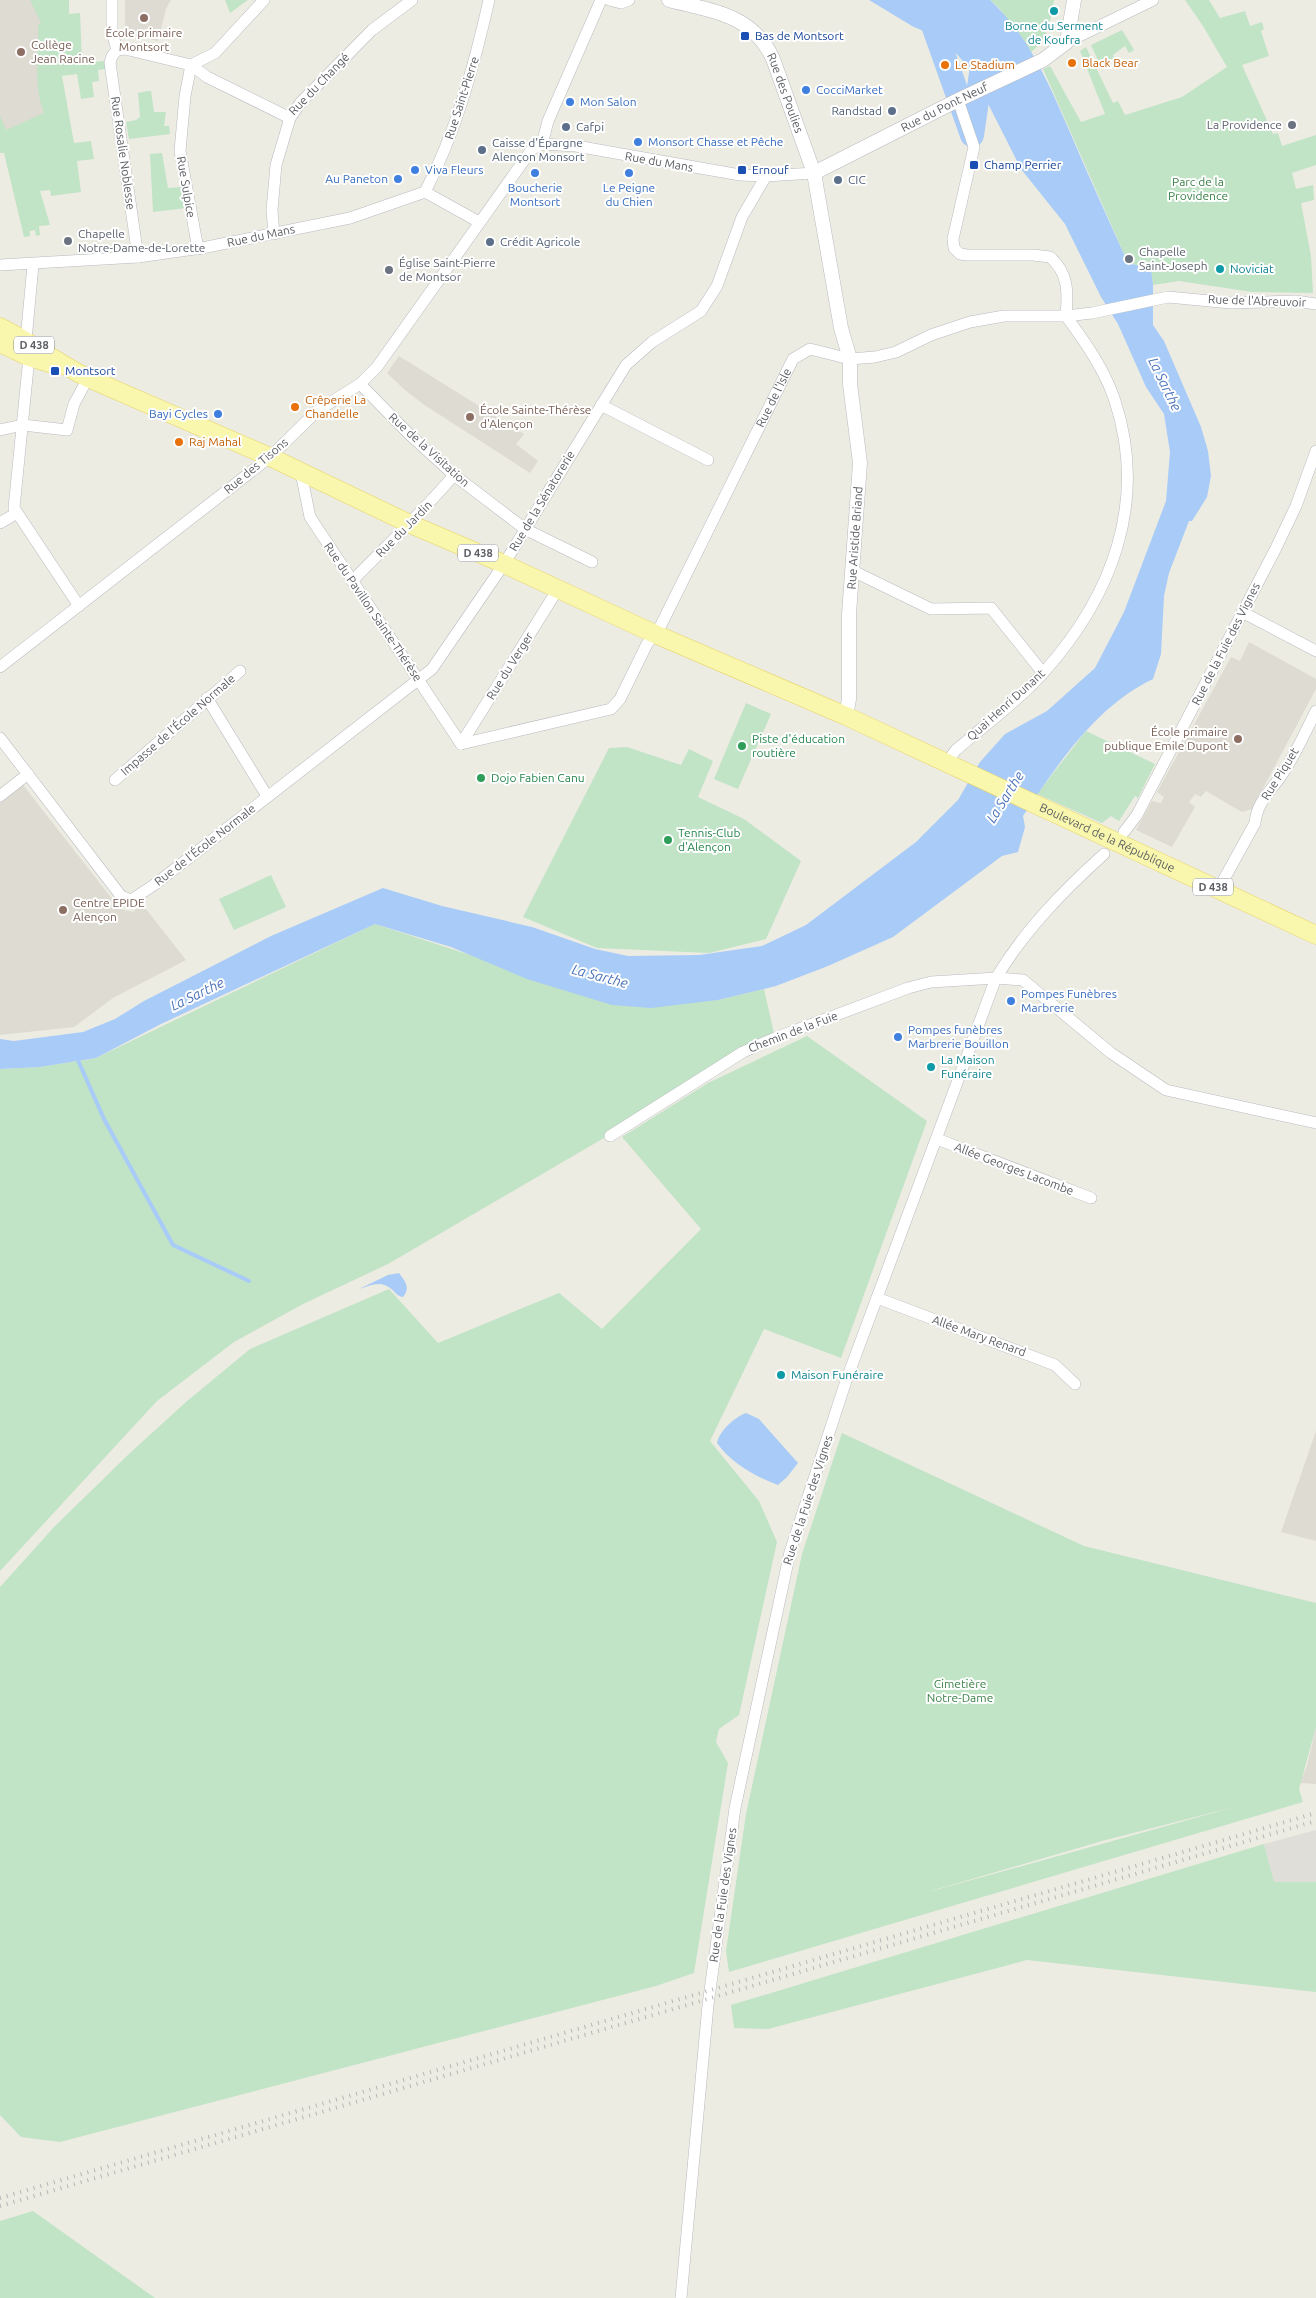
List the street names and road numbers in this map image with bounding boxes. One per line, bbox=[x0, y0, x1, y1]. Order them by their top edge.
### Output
street label: Rue du Changé bbox=[286, 50, 351, 117]
street label: Rue des Poulies bbox=[765, 50, 806, 135]
street label: Rue Saint-Pierre bbox=[442, 55, 481, 141]
street label: Rue du Pont Neuf bbox=[899, 80, 990, 134]
street label: Rue Rosalie Noblesse bbox=[109, 95, 138, 210]
street label: Rue du Mans bbox=[624, 149, 694, 174]
street label: Rue Sulpice bbox=[175, 155, 198, 219]
street label: Rue du Mans bbox=[226, 222, 296, 249]
street label: Rue de l'Abreuvoir bbox=[1208, 292, 1307, 309]
road number: D 438 bbox=[14, 336, 54, 354]
street label: Rue de l'Isle bbox=[753, 366, 793, 429]
street label: Rue de la Visitation bbox=[386, 410, 472, 489]
street label: Rue des Tisons bbox=[221, 435, 290, 496]
street label: Rue de la Sénatorerie bbox=[506, 448, 577, 553]
street label: Rue Aristide Briand bbox=[844, 486, 865, 590]
street label: Rue du Jardin bbox=[373, 498, 434, 559]
street label: Rue du Pavillon Sainte-Thérèse bbox=[322, 540, 425, 684]
road number: D 438 bbox=[458, 544, 498, 562]
street label: Rue de la Fuie des Vignes bbox=[1189, 580, 1262, 707]
street label: Rue du Verger bbox=[484, 629, 536, 702]
street label: Quai Henri Dunant bbox=[964, 666, 1047, 743]
street label: Impasse de l'École Normale bbox=[118, 671, 237, 778]
street label: Rue Piquet bbox=[1258, 745, 1301, 802]
street label: Boulevard de la République bbox=[1038, 800, 1177, 874]
street label: Rue de l'École Normale bbox=[152, 801, 258, 888]
road number: D 438 bbox=[1193, 879, 1233, 896]
street label: Chemin de la Fuie bbox=[746, 1008, 839, 1055]
street label: Allée Georges Lacombe bbox=[953, 1140, 1076, 1197]
street label: Allée Mary Renard bbox=[931, 1313, 1028, 1359]
street label: Rue de la Fuie des Vignes bbox=[780, 1433, 835, 1566]
street label: Rue de la Fuie des Vignes bbox=[707, 1827, 738, 1963]

